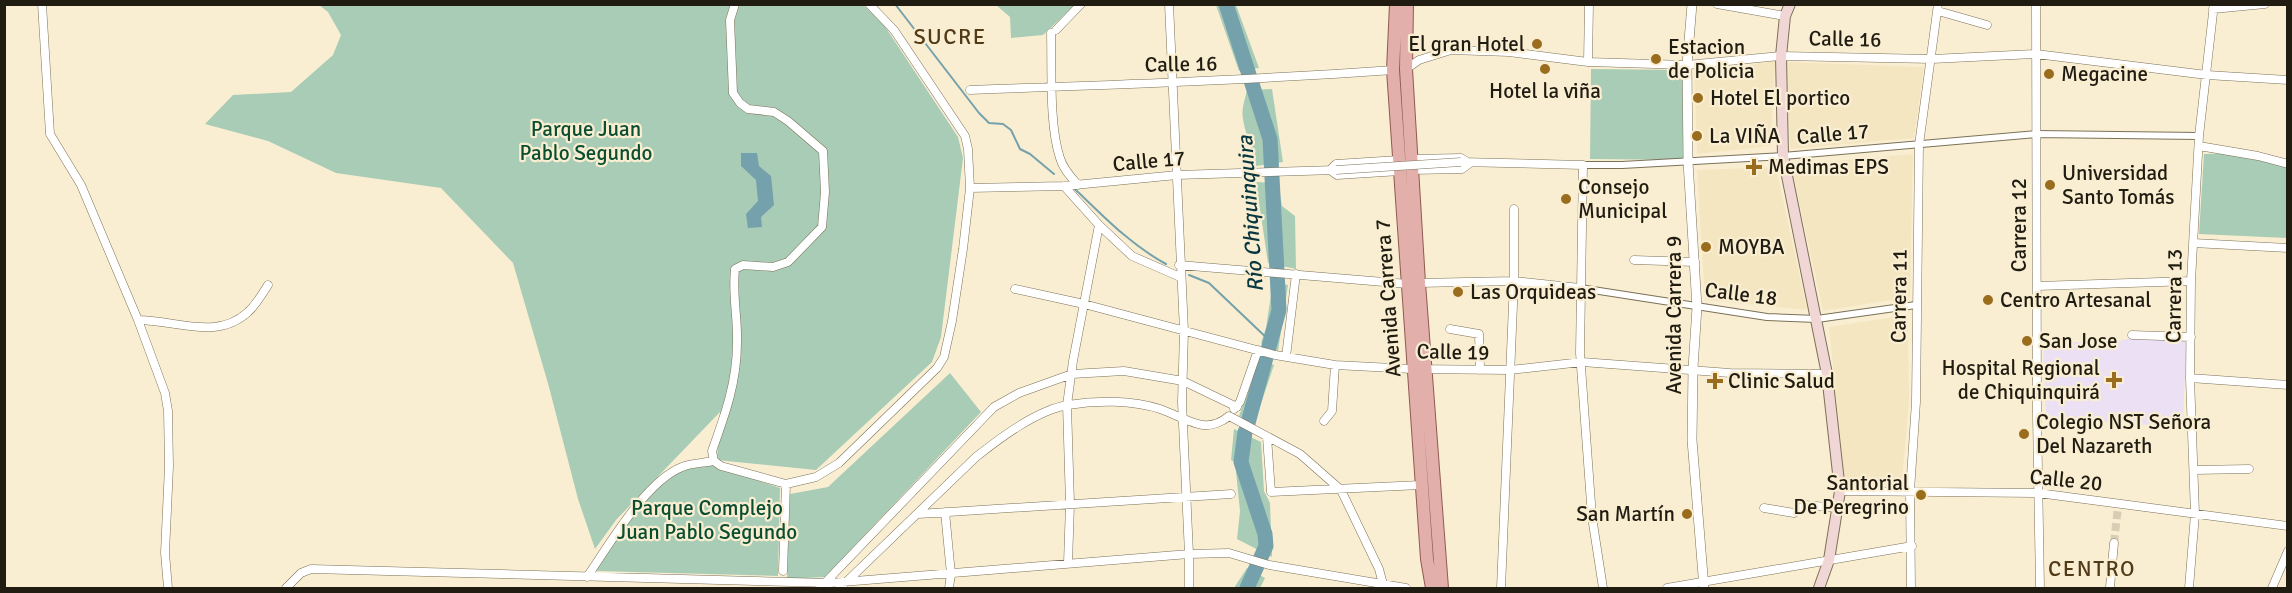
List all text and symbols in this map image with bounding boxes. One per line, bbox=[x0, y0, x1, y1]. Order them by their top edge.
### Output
district label: SUCRE bbox=[913, 23, 987, 50]
street label: Calle 16 bbox=[1808, 25, 1882, 53]
place label: El gran Hotel bbox=[1408, 31, 1525, 57]
place label: Estacion de Policia bbox=[1668, 34, 1755, 84]
marker: El gran Hotel bbox=[1530, 37, 1544, 51]
street label: Calle 16 bbox=[1144, 50, 1218, 78]
marker: Estacion de Policia bbox=[1649, 52, 1663, 66]
place label: Megacine bbox=[2061, 61, 2148, 87]
marker: Hotel la viña bbox=[1538, 62, 1552, 76]
marker: Megacine bbox=[2042, 67, 2056, 81]
place label: Hotel la viña bbox=[1489, 78, 1601, 104]
place label: Hotel El portico bbox=[1710, 85, 1850, 111]
marker: Hotel El portico bbox=[1691, 91, 1705, 105]
park label: Parque Juan Pablo Segundo bbox=[520, 116, 652, 166]
street label: Calle 17 bbox=[1796, 118, 1870, 150]
place label: La VIÑA bbox=[1709, 123, 1781, 149]
marker: La VIÑA bbox=[1690, 129, 1704, 143]
water label: Río Chiquinquira bbox=[1231, 134, 1269, 293]
street label: Calle 17 bbox=[1112, 145, 1186, 177]
place label: Medimas EPS bbox=[1768, 154, 1889, 180]
marker: Medimas EPS bbox=[1745, 158, 1763, 176]
place label: Universidad Santo Tomás bbox=[2062, 160, 2175, 210]
place label: Consejo Municipal bbox=[1578, 174, 1667, 224]
street label: Carrera 12 bbox=[2006, 178, 2032, 272]
marker: Universidad Santo Tomás bbox=[2043, 178, 2057, 192]
marker: Consejo Municipal bbox=[1559, 192, 1573, 206]
street label: Avenida Carrera 7 bbox=[1369, 218, 1407, 378]
place label: MOYBA bbox=[1718, 234, 1785, 260]
street label: Avenida Carrera 9 bbox=[1661, 236, 1687, 394]
marker: MOYBA bbox=[1699, 240, 1713, 254]
street label: Carrera 11 bbox=[1885, 249, 1913, 343]
street label: Carrera 13 bbox=[2160, 249, 2188, 343]
street label: Calle 18 bbox=[1703, 277, 1779, 311]
place label: Las Orquideas bbox=[1470, 279, 1596, 305]
marker: Las Orquideas bbox=[1451, 285, 1465, 299]
place label: Centro Artesanal bbox=[2000, 287, 2151, 313]
marker: Centro Artesanal bbox=[1981, 293, 1995, 307]
place label: San Jose bbox=[2039, 328, 2117, 354]
marker: San Jose bbox=[2020, 334, 2034, 348]
street label: Calle 19 bbox=[1416, 338, 1490, 366]
place label: Hospital Regional de Chiquinquirá bbox=[1941, 355, 2100, 405]
place label: Clinic Salud bbox=[1728, 368, 1835, 394]
marker: Hospital Regional de Chiquinquirá bbox=[2105, 371, 2123, 389]
marker: Clinic Salud bbox=[1706, 372, 1724, 390]
place label: Colegio NST Señora Del Nazareth bbox=[2036, 409, 2211, 459]
marker: Colegio NST Señora Del Nazareth bbox=[2017, 427, 2031, 441]
street label: Calle 20 bbox=[2028, 463, 2104, 497]
place label: Santorial De Peregrino bbox=[1793, 470, 1909, 520]
marker: Santorial De Peregrino bbox=[1914, 488, 1928, 502]
park label: Parque Complejo Juan Pablo Segundo bbox=[617, 495, 797, 545]
place label: San Martín bbox=[1576, 501, 1675, 527]
marker: San Martín bbox=[1680, 507, 1694, 521]
district label: CENTRO bbox=[2048, 555, 2136, 582]

